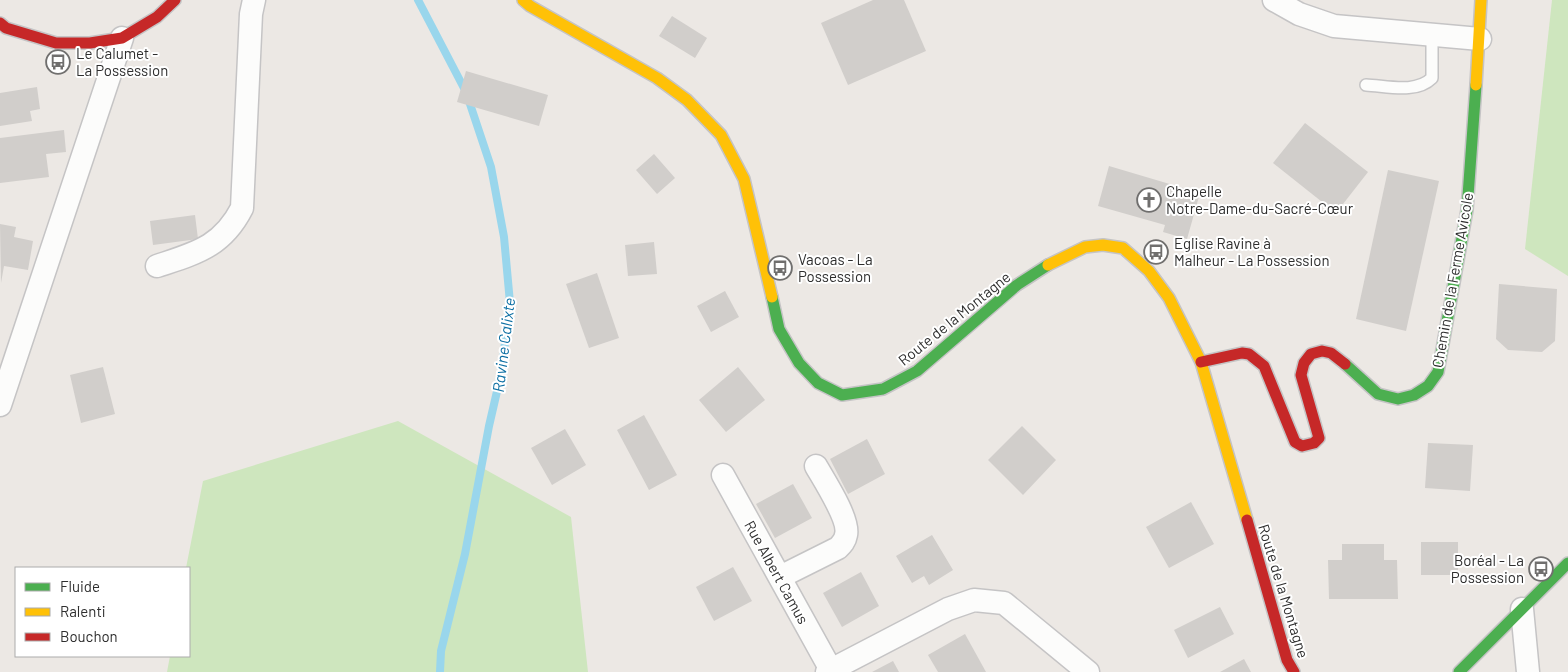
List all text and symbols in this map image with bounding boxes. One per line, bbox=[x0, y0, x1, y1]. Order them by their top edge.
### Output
place label: Le Calumet - La Possession bbox=[76, 44, 168, 79]
bus stop icon: Le Calumet - La Possession bbox=[45, 49, 71, 75]
place label: Chapelle Notre-Dame-du-Sacré-Cœur bbox=[1166, 182, 1354, 217]
church icon: Chapelle Notre-Dame-du-Sacré-Cœur bbox=[1136, 187, 1162, 213]
street label: Chemin de la Ferme Avicole bbox=[1428, 191, 1476, 369]
place label: Eglise Ravine à Malheur - La Possession bbox=[1174, 234, 1330, 269]
bus stop icon: Eglise Ravine à Malheur - La Possession bbox=[1143, 239, 1169, 265]
place label: Vacoas - La Possession bbox=[798, 250, 873, 285]
bus stop icon: Vacoas - La Possession bbox=[767, 255, 793, 281]
street label: Route de la Montagne bbox=[894, 267, 1014, 369]
water label: Ravine Calixte bbox=[488, 297, 518, 393]
street label: Rue Albert Camus bbox=[741, 517, 813, 627]
street label: Route de la Montagne bbox=[1255, 522, 1313, 660]
place label: Boréal - La Possession bbox=[1451, 551, 1524, 586]
bus stop icon: Boréal - La Possession bbox=[1528, 556, 1554, 582]
legend bbox=[15, 567, 190, 657]
text: Fluide bbox=[60, 577, 100, 595]
text: Ralenti bbox=[60, 602, 106, 620]
text: Bouchon bbox=[60, 627, 118, 645]

